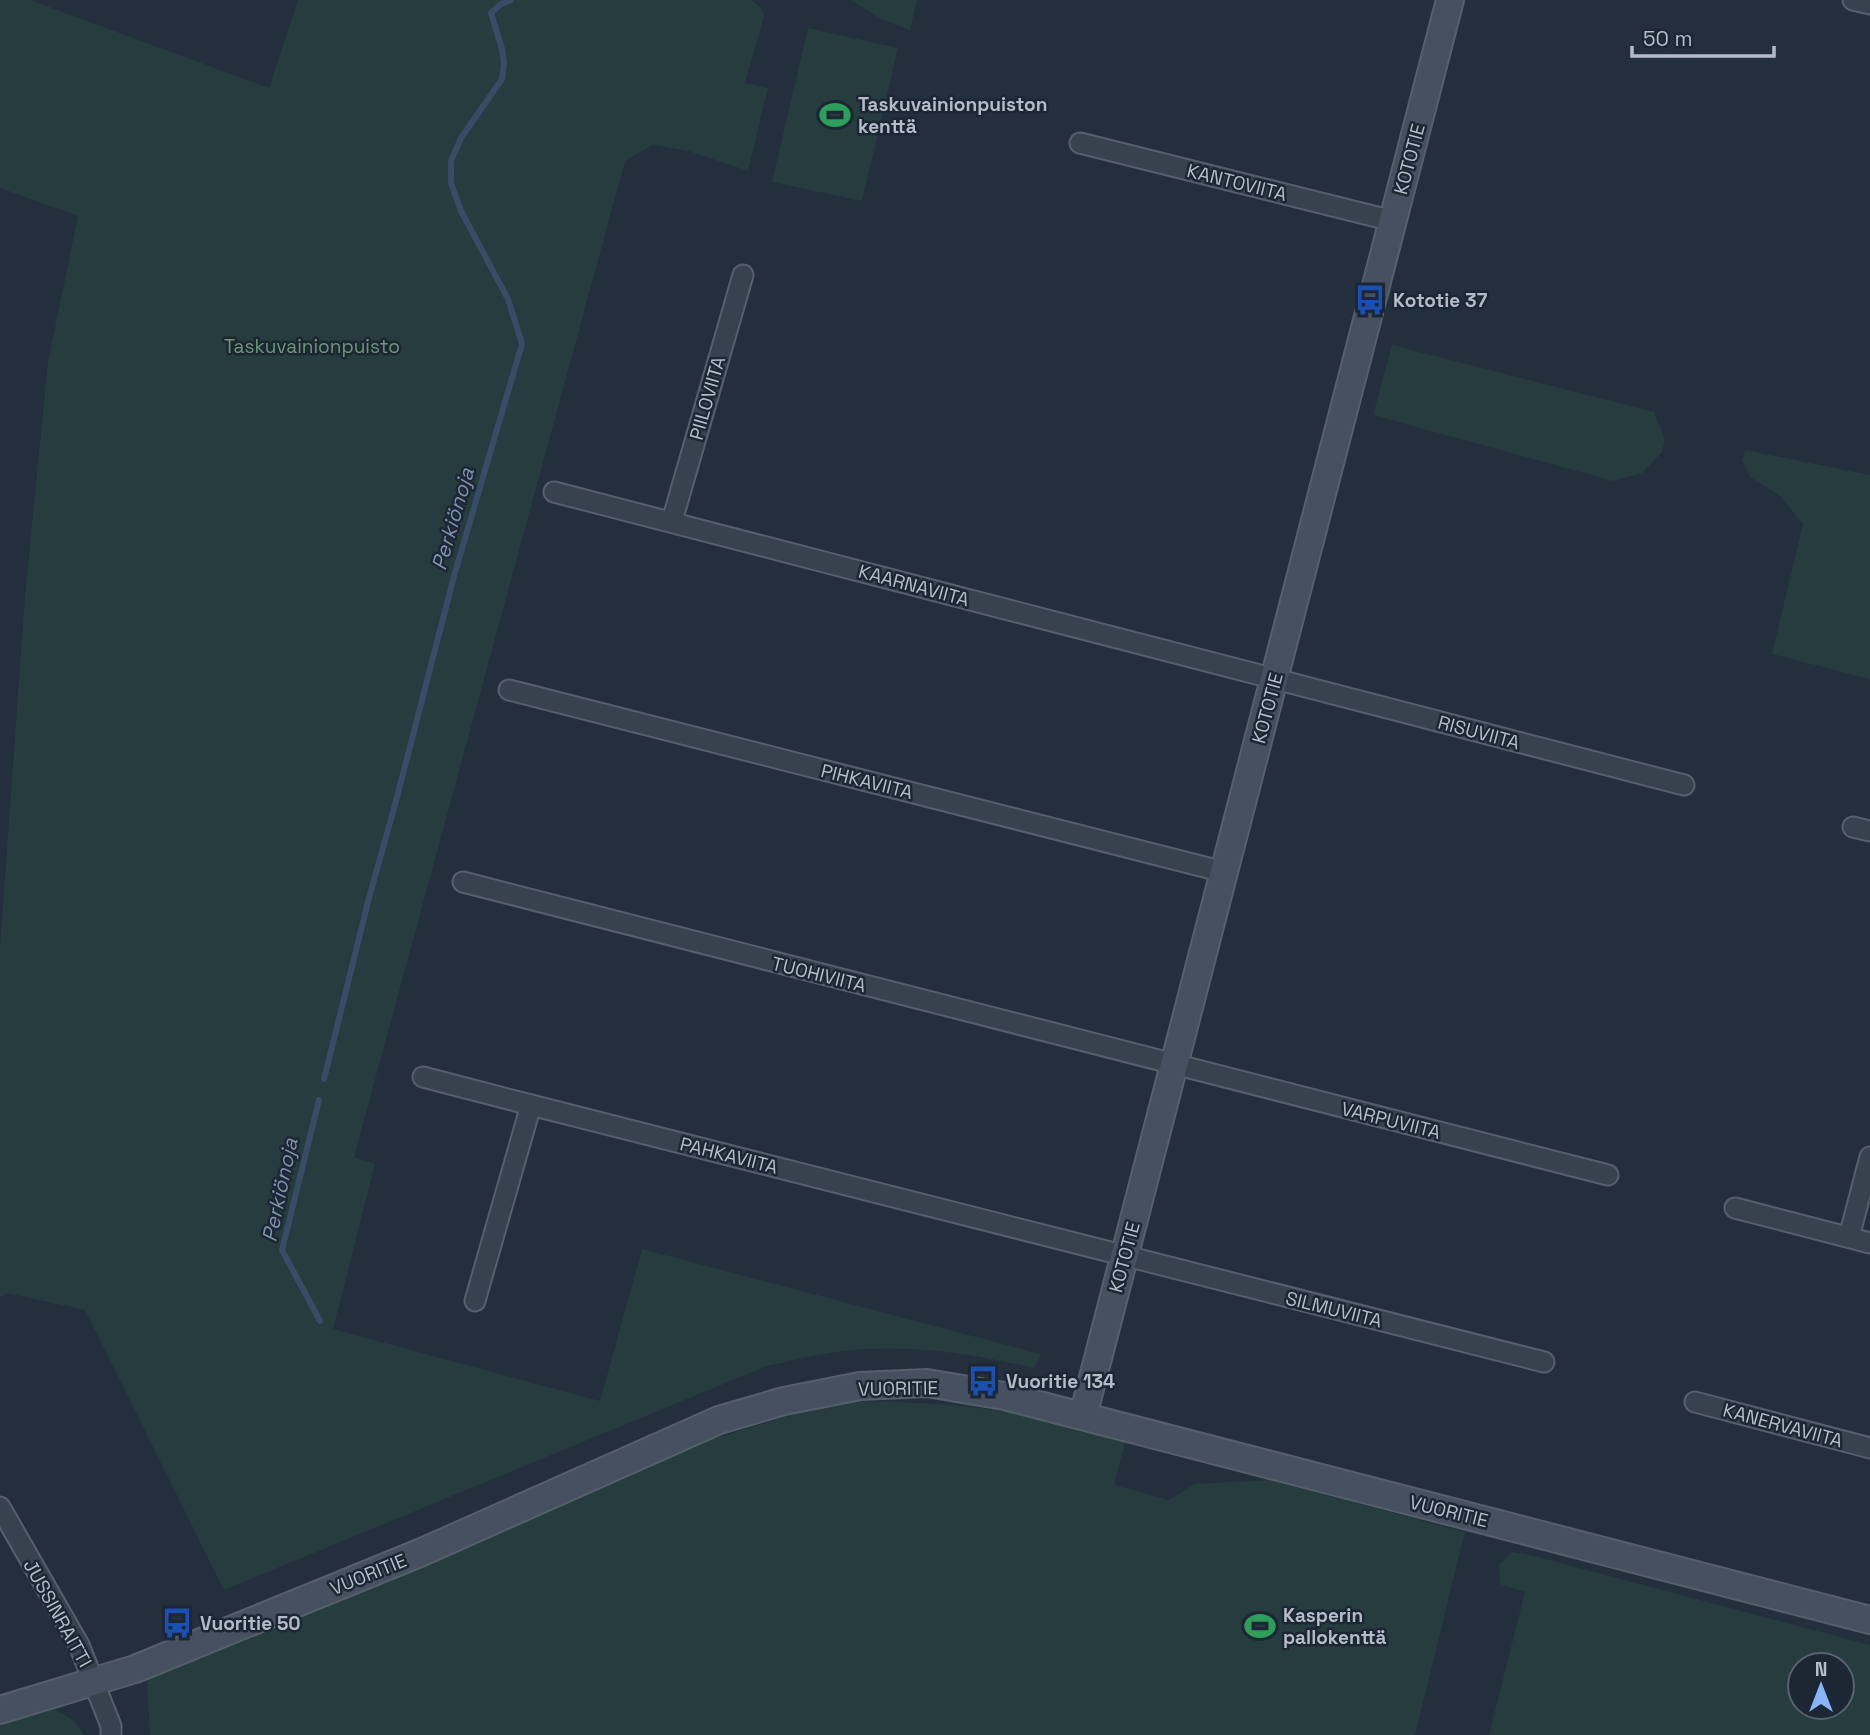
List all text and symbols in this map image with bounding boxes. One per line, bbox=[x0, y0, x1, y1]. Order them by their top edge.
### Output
scale bar bbox=[1632, 14, 1774, 58]
text: 50 m bbox=[1643, 25, 1693, 52]
place label: Taskuvainionpuiston kenttä bbox=[858, 92, 1047, 139]
sports icon: Taskuvainionpuiston kenttä bbox=[818, 98, 852, 132]
street label: KOTOTIE bbox=[1388, 121, 1431, 197]
street label: KANTOVIITA bbox=[1184, 158, 1289, 207]
bus stop icon: Kototie 37 bbox=[1353, 283, 1387, 317]
place label: Kototie 37 bbox=[1393, 288, 1488, 313]
park label: Taskuvainionpuisto bbox=[224, 334, 400, 359]
street label: PIILOVIITA bbox=[684, 353, 731, 443]
water label: Perkiönoja bbox=[425, 464, 480, 573]
street label: KAARNAVIITA bbox=[856, 559, 972, 612]
street label: KOTOTIE bbox=[1246, 670, 1289, 746]
street label: RISUVIITA bbox=[1435, 710, 1523, 755]
street label: PIHKAVIITA bbox=[818, 758, 915, 805]
street label: TUOHIVIITA bbox=[769, 951, 869, 998]
street label: VARPUVIITA bbox=[1339, 1096, 1443, 1145]
street label: PAHKAVIITA bbox=[677, 1131, 780, 1180]
water label: Perkiönoja bbox=[255, 1135, 304, 1244]
street label: KOTOTIE bbox=[1103, 1219, 1146, 1295]
street label: SILMUVIITA bbox=[1283, 1285, 1385, 1334]
bus stop icon: Vuoritie 134 bbox=[966, 1364, 1000, 1398]
place label: Vuoritie 134 bbox=[1006, 1369, 1115, 1394]
street label: VUORITIE bbox=[858, 1375, 938, 1402]
street label: KANERVAVIITA bbox=[1720, 1397, 1846, 1453]
street label: VUORITIE bbox=[1407, 1490, 1491, 1533]
street label: VUORITIE bbox=[326, 1548, 410, 1601]
street label: JUSSINRAITTI bbox=[18, 1555, 98, 1672]
place label: Kasperin pallokenttä bbox=[1283, 1603, 1387, 1650]
bus stop icon: Vuoritie 50 bbox=[160, 1606, 194, 1640]
sports icon: Kasperin pallokenttä bbox=[1243, 1609, 1277, 1643]
place label: Vuoritie 50 bbox=[200, 1611, 301, 1636]
north arrow bbox=[1786, 1651, 1856, 1721]
text: N bbox=[1815, 1657, 1827, 1682]

